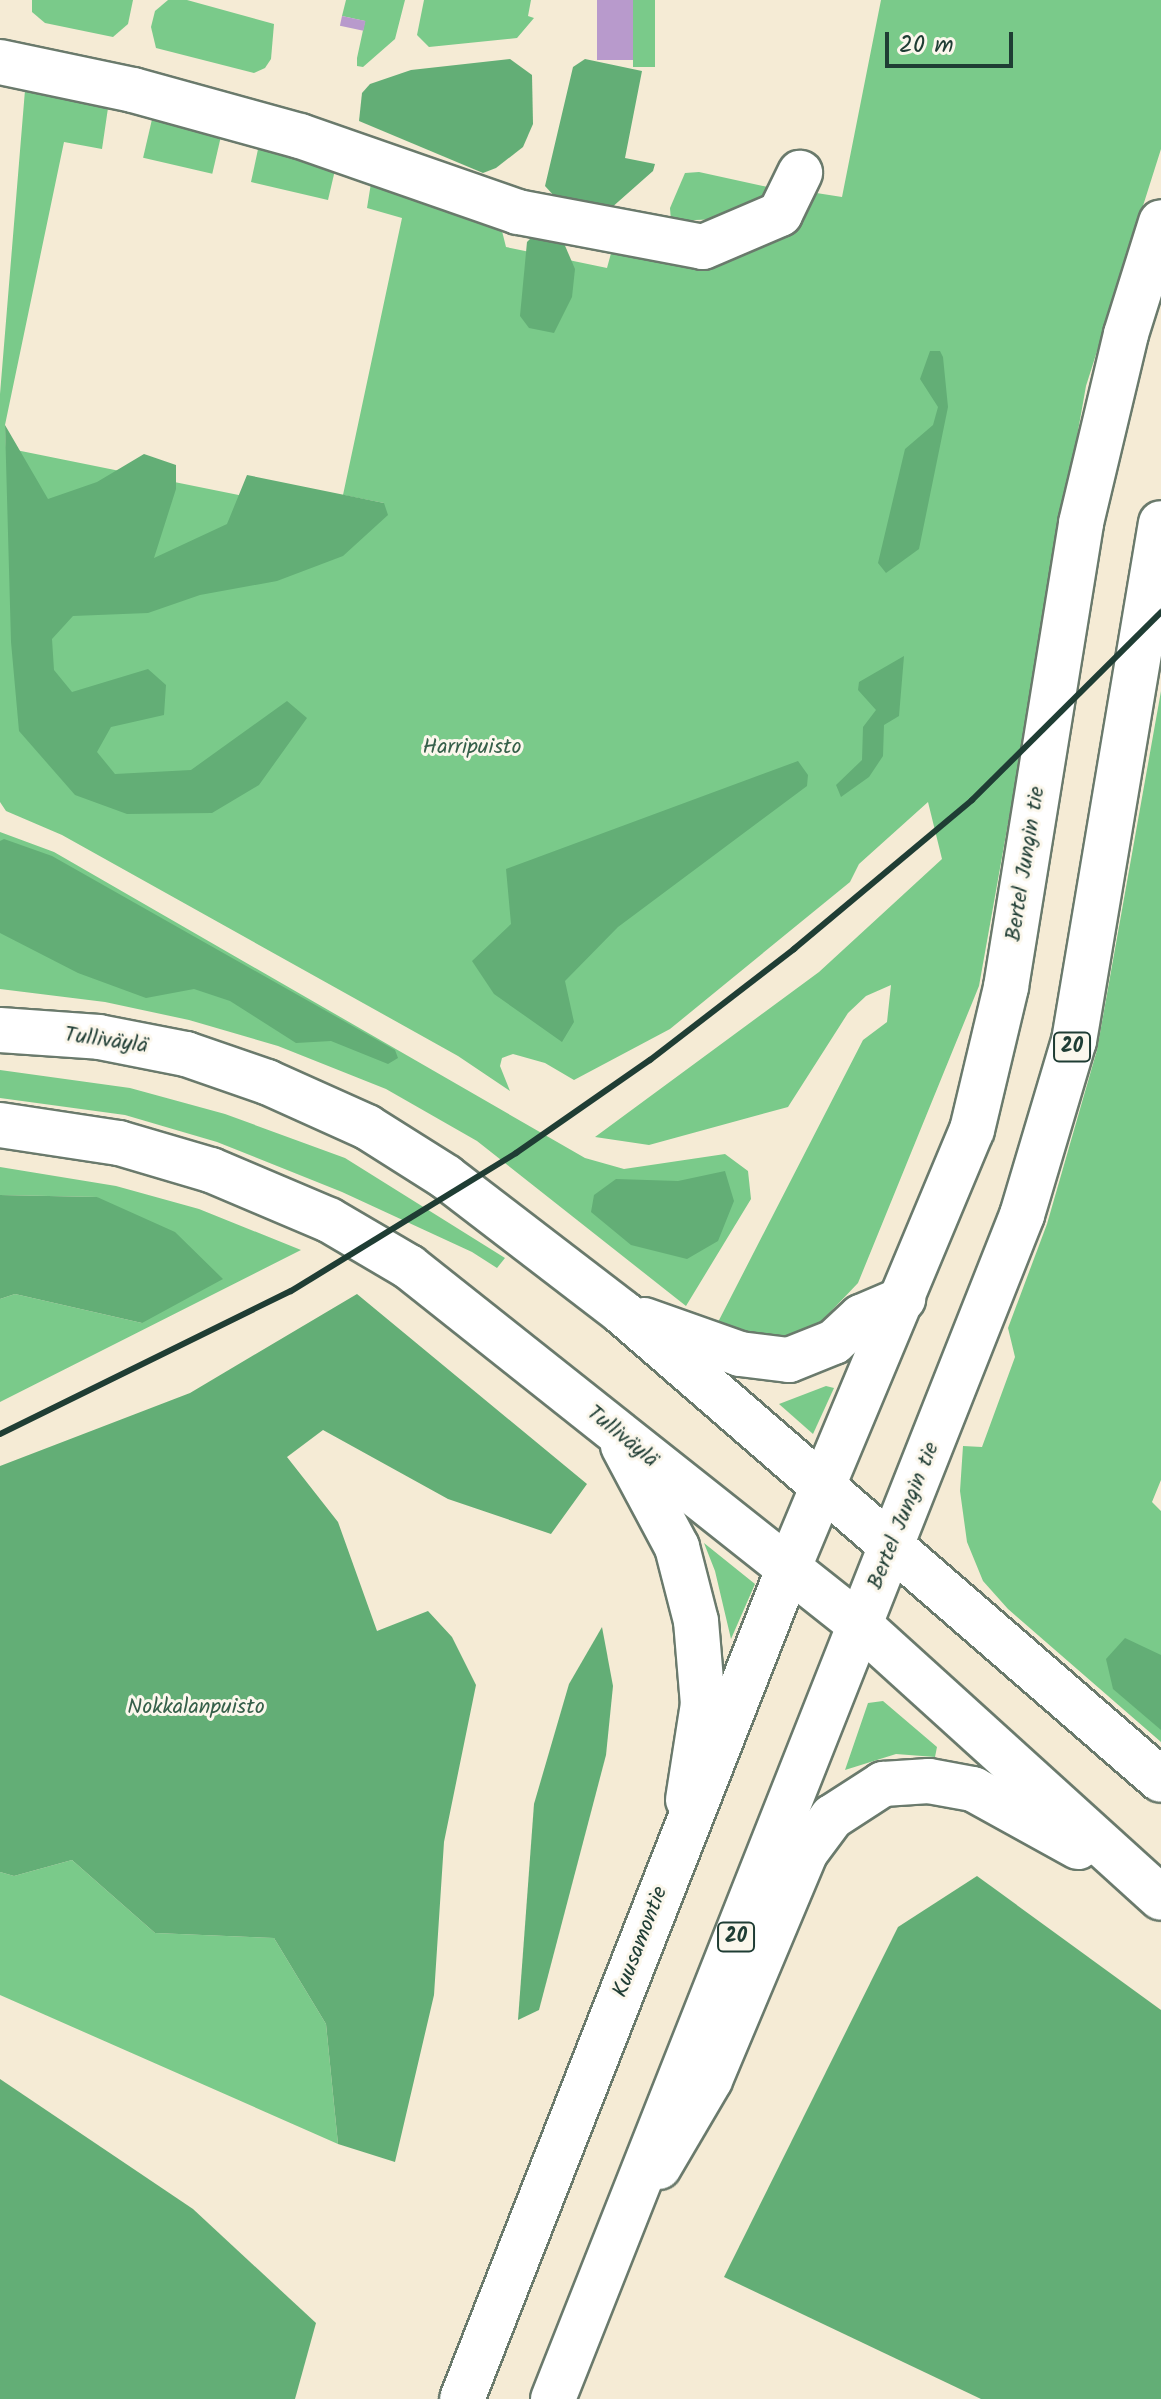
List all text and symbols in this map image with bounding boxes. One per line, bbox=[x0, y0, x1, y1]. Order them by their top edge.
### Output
scale bar bbox=[889, 16, 1017, 66]
text: 20 m bbox=[899, 26, 954, 65]
park label: Harripuisto bbox=[422, 735, 522, 761]
street label: Bertel Jungin tie bbox=[1001, 785, 1051, 943]
street label: Tulliväylä bbox=[63, 1022, 149, 1060]
road number: 20 bbox=[1052, 1031, 1092, 1063]
street label: Tulliväylä bbox=[581, 1400, 663, 1474]
street label: Bertel Jungin tie bbox=[862, 1439, 946, 1593]
park label: Nokkalanpuisto bbox=[127, 1695, 265, 1721]
street label: Kuusamontie bbox=[608, 1883, 674, 2001]
road number: 20 bbox=[716, 1921, 756, 1953]

